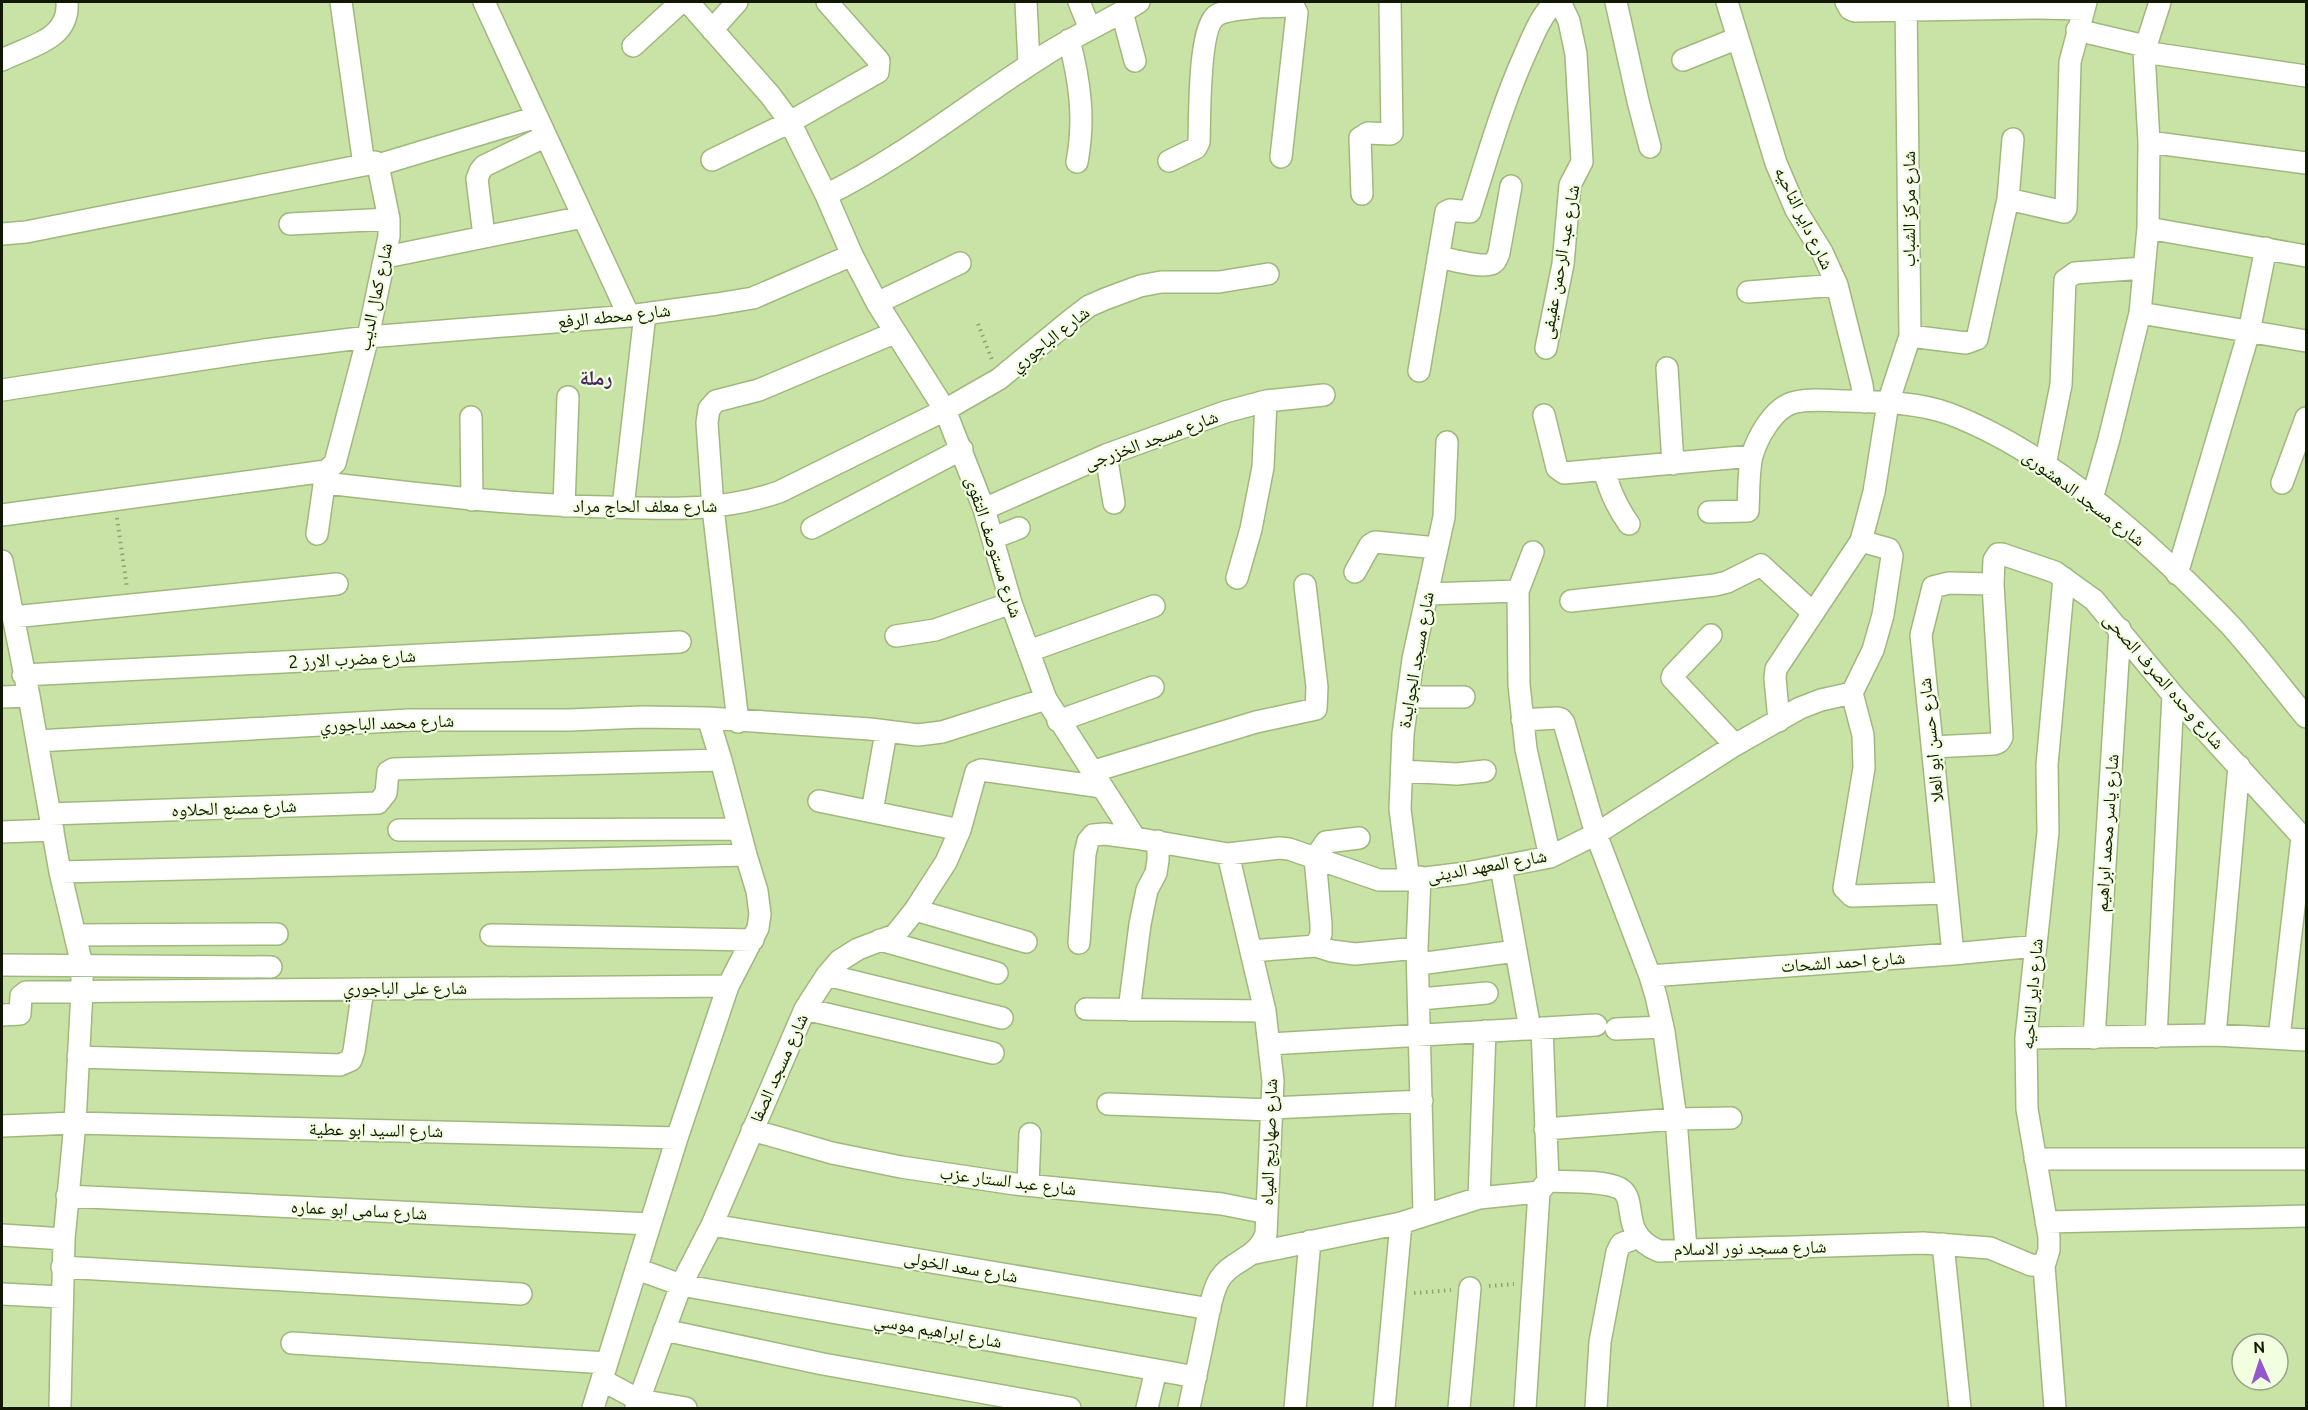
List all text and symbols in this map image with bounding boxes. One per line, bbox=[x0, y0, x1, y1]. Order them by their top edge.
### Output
street label: شارع مركز الشباب bbox=[1898, 151, 1920, 267]
street label: شارع داير الناحيه bbox=[1770, 163, 1838, 273]
street label: شارع عبد الرحمن عفيفى bbox=[1536, 183, 1584, 341]
street label: شارع كمال الديب bbox=[353, 241, 397, 353]
street label: شارع محطه الرفع bbox=[556, 299, 672, 334]
street label: شارع الباجوري bbox=[1006, 301, 1096, 379]
district label: رملة bbox=[580, 365, 612, 389]
street label: شارع مسجد الخزرجى bbox=[1081, 406, 1221, 474]
street label: شارع مسجد الدهشورى bbox=[2019, 445, 2149, 551]
street label: شارع مستوصف التقوى bbox=[961, 473, 1027, 621]
street label: شارع معلف الحاج مراد bbox=[573, 495, 717, 518]
street label: شارع مسجد الجوايدة bbox=[1393, 590, 1439, 730]
street label: شارع وحده الصرف الصحى bbox=[2099, 608, 2229, 754]
street label: شارع مضرب الارز 2 bbox=[288, 645, 416, 673]
street label: شارع حسن ابو العلا bbox=[1914, 677, 1948, 803]
street label: شارع محمد الباجوري bbox=[319, 710, 455, 740]
street label: شارع ياسر محمد ابراهيم bbox=[2090, 753, 2124, 913]
street label: شارع مصنع الحلاوه bbox=[171, 795, 297, 822]
street label: شارع المعهد الدينى bbox=[1425, 845, 1549, 887]
street label: شارع داير الناحيه bbox=[2016, 937, 2048, 1051]
street label: شارع احمد الشحات bbox=[1780, 947, 1906, 977]
street label: شارع على الباجوري bbox=[343, 977, 467, 1003]
street label: شارع مسجد الصفا bbox=[745, 1010, 813, 1126]
street label: شارع صهاريج المياه bbox=[1256, 1078, 1283, 1206]
street label: شارع السيد ابو عطية bbox=[309, 1118, 443, 1142]
street label: شارع عبد الستار عزب bbox=[938, 1162, 1078, 1200]
street label: شارع سامى ابو عماره bbox=[290, 1195, 428, 1225]
street label: شارع مسجد نور الاسلام bbox=[1673, 1236, 1827, 1261]
street label: شارع سعد الخولى bbox=[902, 1246, 1020, 1288]
street label: شارع ابراهيم موسي bbox=[872, 1309, 1004, 1357]
north arrow bbox=[2230, 1332, 2290, 1392]
text: N bbox=[2253, 1338, 2266, 1356]

